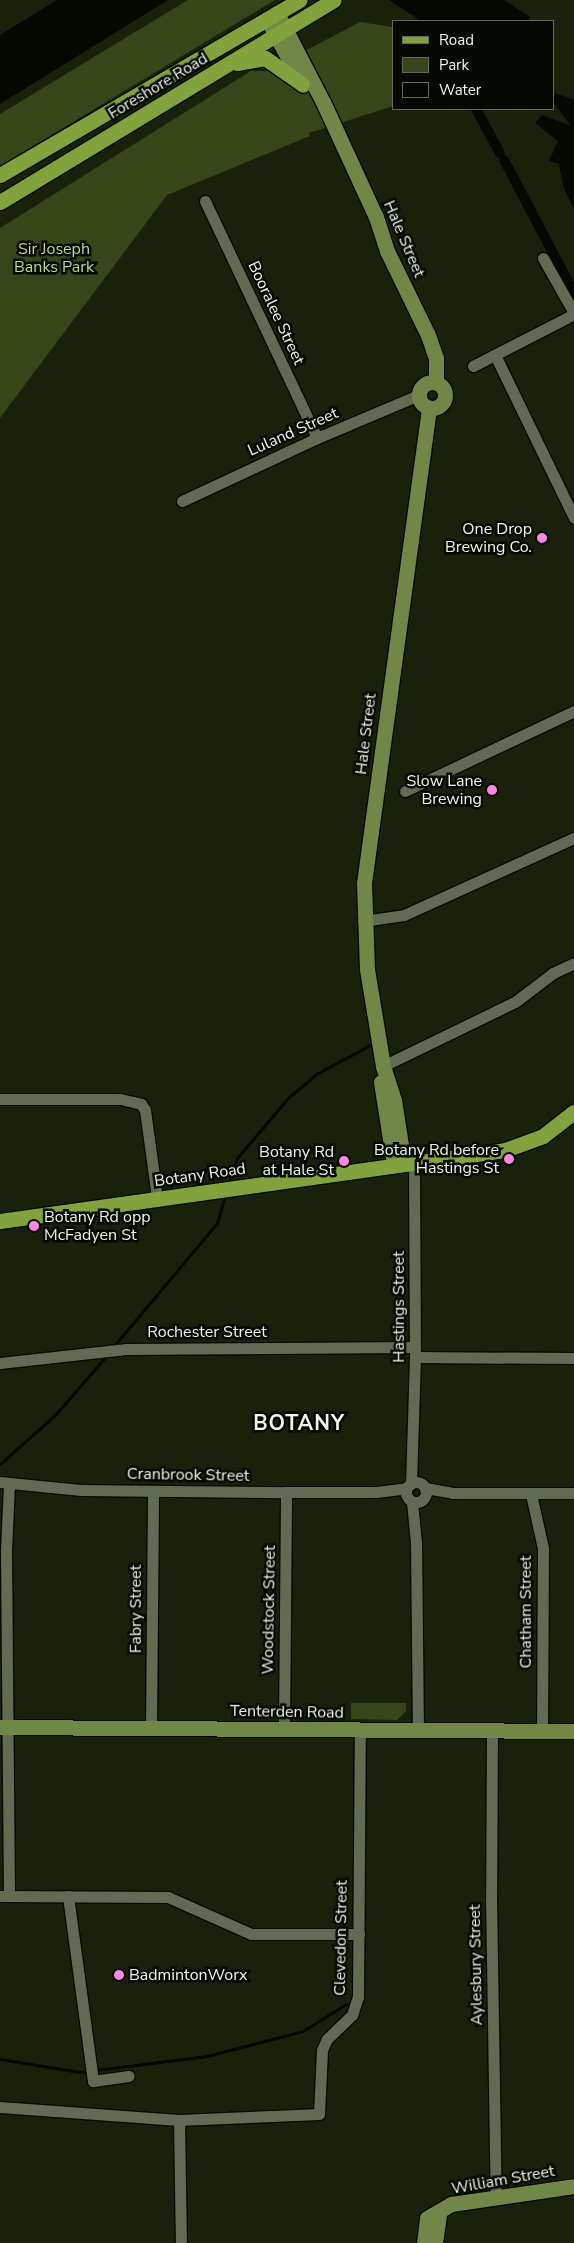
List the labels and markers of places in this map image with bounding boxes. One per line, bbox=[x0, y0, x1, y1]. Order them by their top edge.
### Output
place label: One Drop Brewing Co. bbox=[445, 519, 532, 557]
marker: One Drop Brewing Co. bbox=[536, 532, 548, 544]
place label: Slow Lane Brewing bbox=[406, 771, 482, 809]
marker: Slow Lane Brewing bbox=[486, 784, 498, 796]
place label: Botany Rd before Hastings St bbox=[374, 1140, 499, 1178]
place label: Botany Rd at Hale St bbox=[259, 1142, 334, 1180]
marker: Botany Rd before Hastings St bbox=[503, 1153, 515, 1165]
marker: Botany Rd at Hale St bbox=[338, 1155, 350, 1167]
place label: Botany Rd opp McFadyen St bbox=[44, 1207, 151, 1245]
marker: Botany Rd opp McFadyen St bbox=[28, 1220, 40, 1232]
place label: BadmintonWorx bbox=[129, 1965, 247, 1985]
marker: BadmintonWorx bbox=[113, 1969, 125, 1981]

